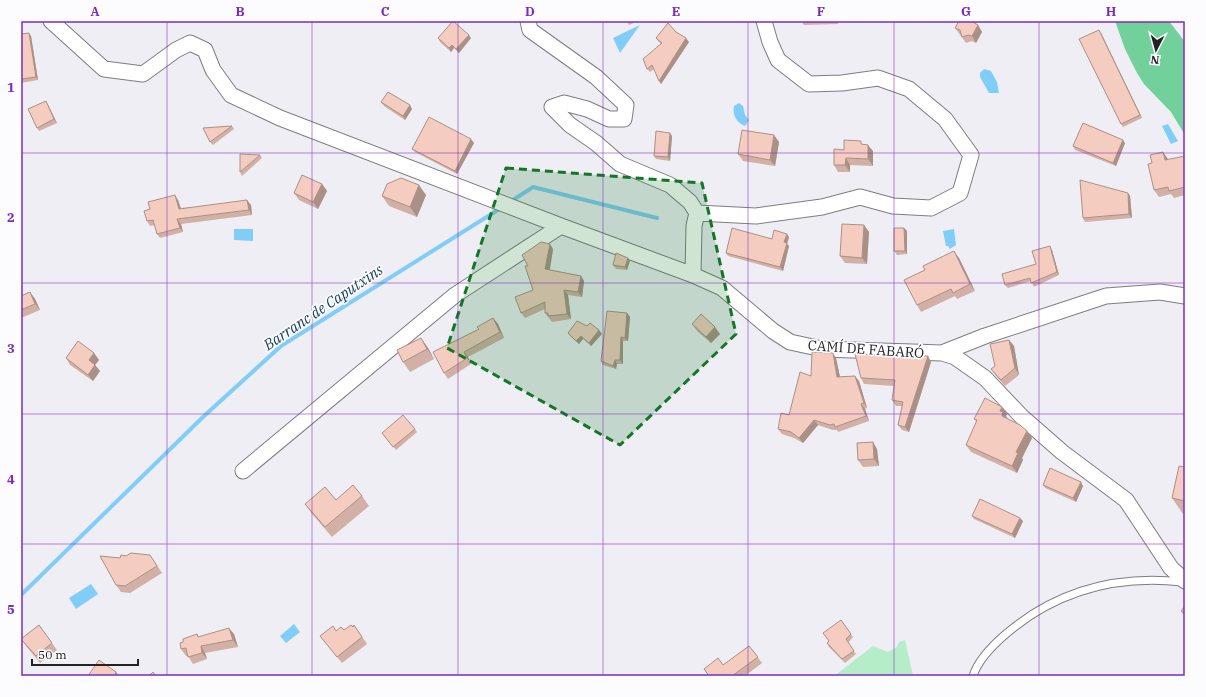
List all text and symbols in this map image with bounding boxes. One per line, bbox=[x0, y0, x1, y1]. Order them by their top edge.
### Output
text: A bbox=[90, 3, 100, 20]
text: B bbox=[235, 3, 245, 20]
text: C bbox=[381, 3, 390, 20]
text: D bbox=[525, 3, 535, 20]
text: E bbox=[672, 3, 680, 20]
text: F bbox=[817, 3, 825, 20]
text: G bbox=[961, 3, 971, 20]
text: H bbox=[1106, 3, 1117, 20]
north arrow bbox=[1136, 30, 1176, 70]
text: N bbox=[1150, 52, 1160, 67]
text: 1 bbox=[7, 79, 15, 96]
text: 2 bbox=[7, 209, 15, 226]
water label: Barranc de Caputxins bbox=[259, 260, 387, 355]
street label: CAMÍ DE FABARÓ bbox=[807, 335, 925, 362]
text: 3 bbox=[7, 340, 15, 357]
text: 4 bbox=[7, 471, 15, 488]
text: 5 bbox=[7, 601, 15, 618]
scale bar bbox=[32, 641, 138, 667]
text: 50 m bbox=[38, 647, 67, 662]

